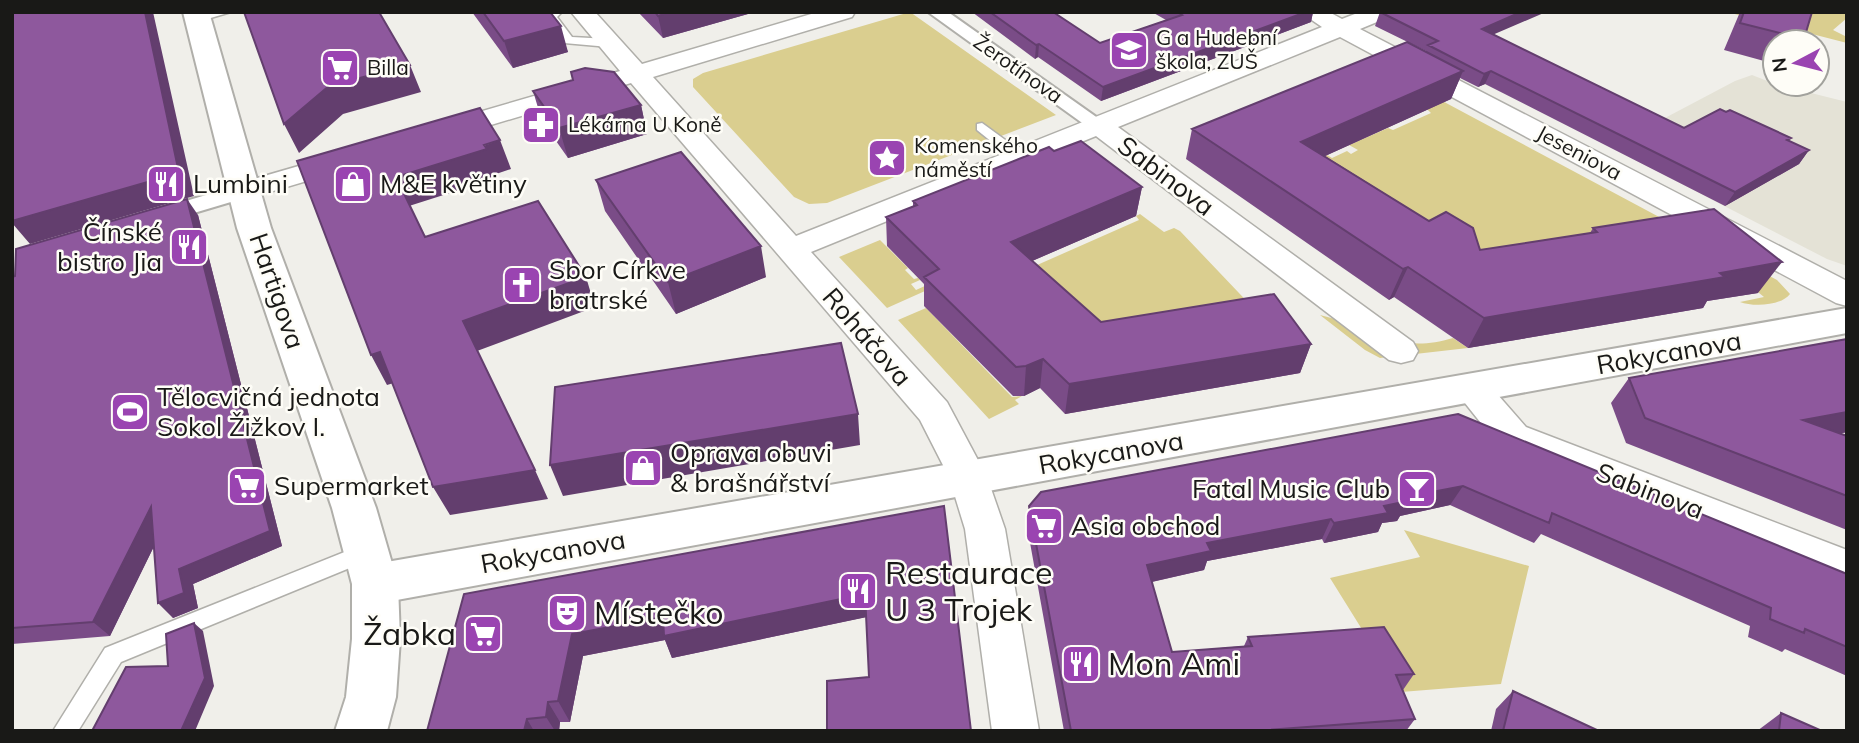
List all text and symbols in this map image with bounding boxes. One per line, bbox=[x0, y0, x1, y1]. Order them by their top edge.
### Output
place label: G a Hudební škola, ZUŠ bbox=[1156, 24, 1278, 74]
street label: Žerotínova bbox=[969, 28, 1068, 108]
north arrow bbox=[1761, 28, 1831, 98]
school or university icon: G a Hudební škola, ZUŠ bbox=[1108, 29, 1150, 71]
supermarket icon: Billa bbox=[319, 47, 361, 89]
place label: Billa bbox=[367, 54, 409, 80]
text: N bbox=[1766, 56, 1792, 74]
pharmacy icon: Lékárna U Koně bbox=[520, 104, 562, 146]
place label: Lékárna U Koně bbox=[568, 111, 722, 137]
street label: Jeseniova bbox=[1532, 119, 1627, 185]
street label: Sabinova bbox=[1111, 129, 1221, 223]
place label: Komenského náměstí bbox=[914, 132, 1038, 182]
place icon: Komenského náměstí bbox=[866, 137, 908, 179]
restaurant icon: Lumbini bbox=[145, 163, 187, 205]
shop icon: M&E květiny bbox=[332, 163, 374, 205]
place label: Lumbini bbox=[193, 167, 288, 200]
place label: M&E květiny bbox=[380, 167, 527, 200]
place label: Čínské bistro Jia bbox=[57, 215, 162, 278]
restaurant icon: Čínské bistro Jia bbox=[168, 226, 210, 268]
street label: Hartigova bbox=[242, 229, 313, 353]
place label: Sbor Církve bratrské bbox=[549, 253, 686, 316]
church icon: Sbor Církve bratrské bbox=[501, 264, 543, 306]
street label: Roháčova bbox=[816, 281, 919, 393]
street label: Rokycanova bbox=[1594, 324, 1744, 381]
place label: Tělocvičná jednota Sokol Žižkov I. bbox=[157, 380, 380, 443]
sports icon: Tělocvičná jednota Sokol Žižkov I. bbox=[109, 391, 151, 433]
street label: Rokycanova bbox=[1036, 424, 1186, 481]
place label: Oprava obuvi & brašnářství bbox=[670, 436, 832, 499]
shop icon: Oprava obuvi & brašnářství bbox=[622, 447, 664, 489]
street label: Sabinova bbox=[1592, 455, 1709, 526]
supermarket icon: Supermarket bbox=[226, 465, 268, 507]
bar icon: Fatal Music Club bbox=[1396, 468, 1438, 510]
place label: Supermarket bbox=[274, 469, 429, 502]
place label: Fatal Music Club bbox=[1192, 472, 1390, 505]
supermarket icon: Asia obchod bbox=[1023, 505, 1065, 547]
place label: Asia obchod bbox=[1071, 509, 1220, 542]
street label: Rokycanova bbox=[478, 523, 628, 580]
place label: Restaurace U 3 Trojek bbox=[885, 552, 1052, 629]
restaurant icon: Restaurace U 3 Trojek bbox=[837, 570, 879, 612]
theatre icon: Místečko bbox=[546, 592, 588, 634]
place label: Místečko bbox=[594, 592, 723, 632]
place label: Žabka bbox=[363, 613, 456, 653]
supermarket icon: Žabka bbox=[462, 613, 504, 655]
restaurant icon: Mon Ami bbox=[1060, 643, 1102, 685]
place label: Mon Ami bbox=[1108, 643, 1240, 683]

